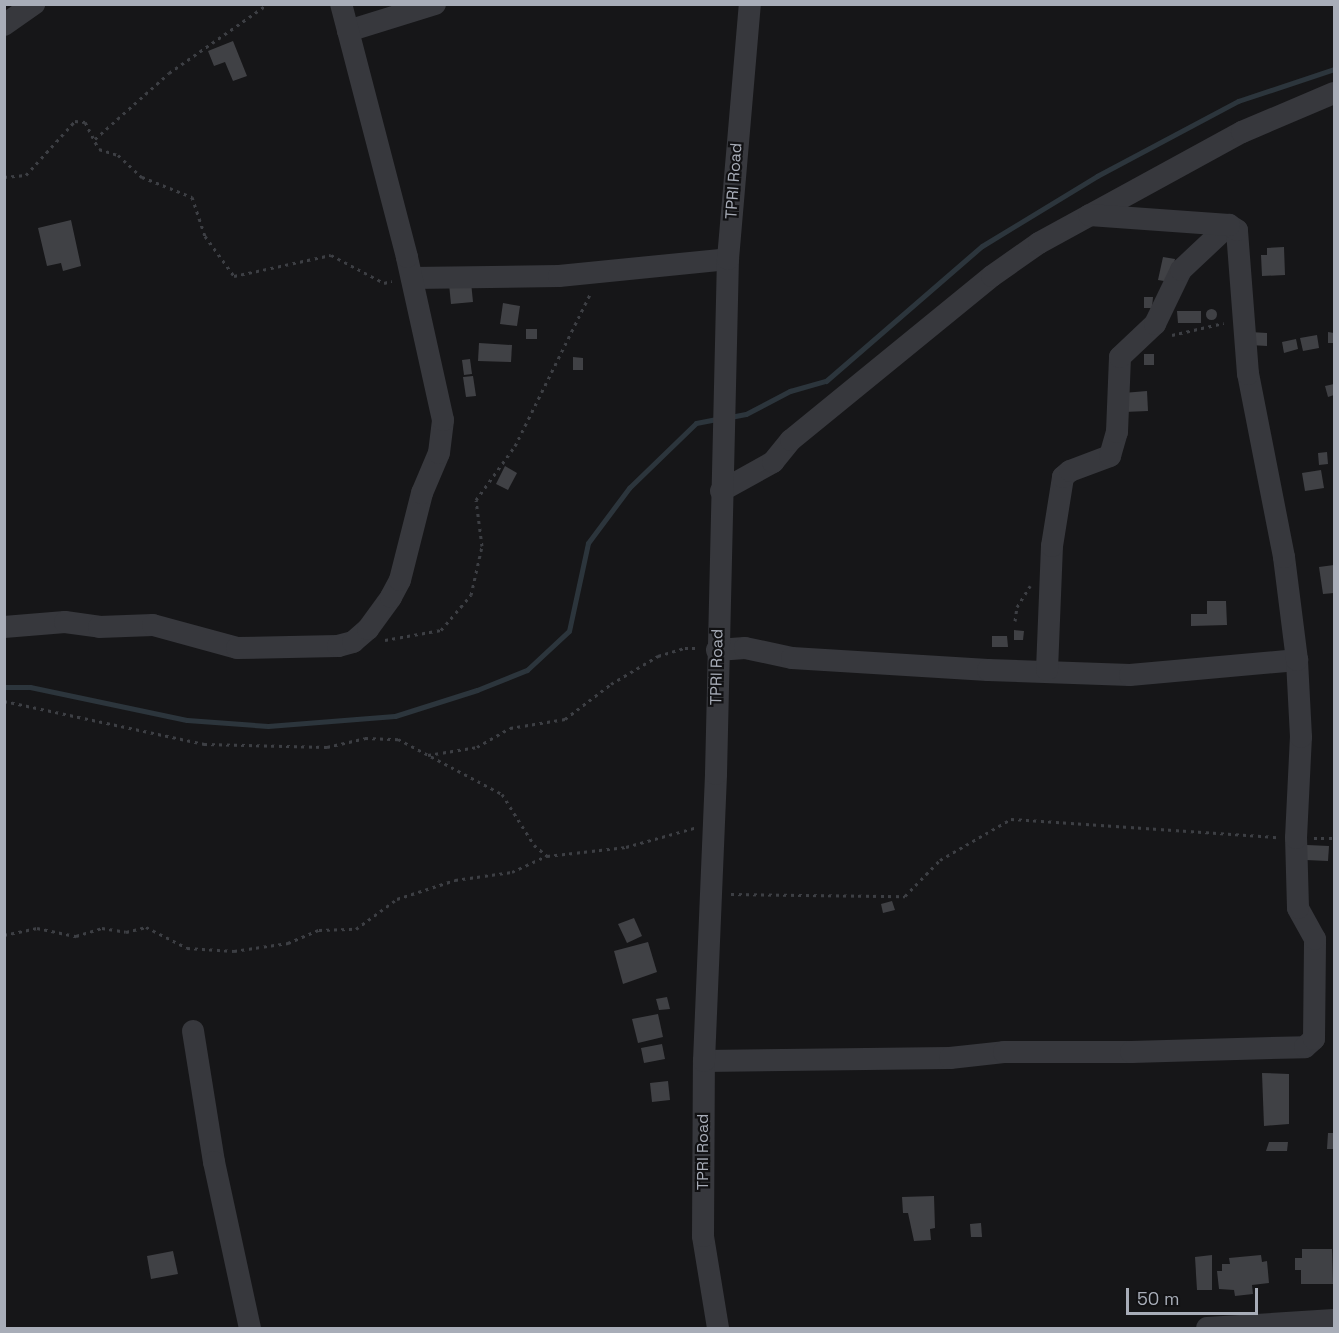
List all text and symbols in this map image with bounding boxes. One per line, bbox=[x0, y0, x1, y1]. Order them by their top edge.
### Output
street label: TPRI Road bbox=[722, 142, 746, 220]
street label: TPRI Road bbox=[707, 629, 727, 705]
street label: TPRI Road bbox=[693, 1114, 713, 1190]
scale bar bbox=[1129, 1276, 1261, 1314]
text: 50 m bbox=[1137, 1287, 1179, 1310]

